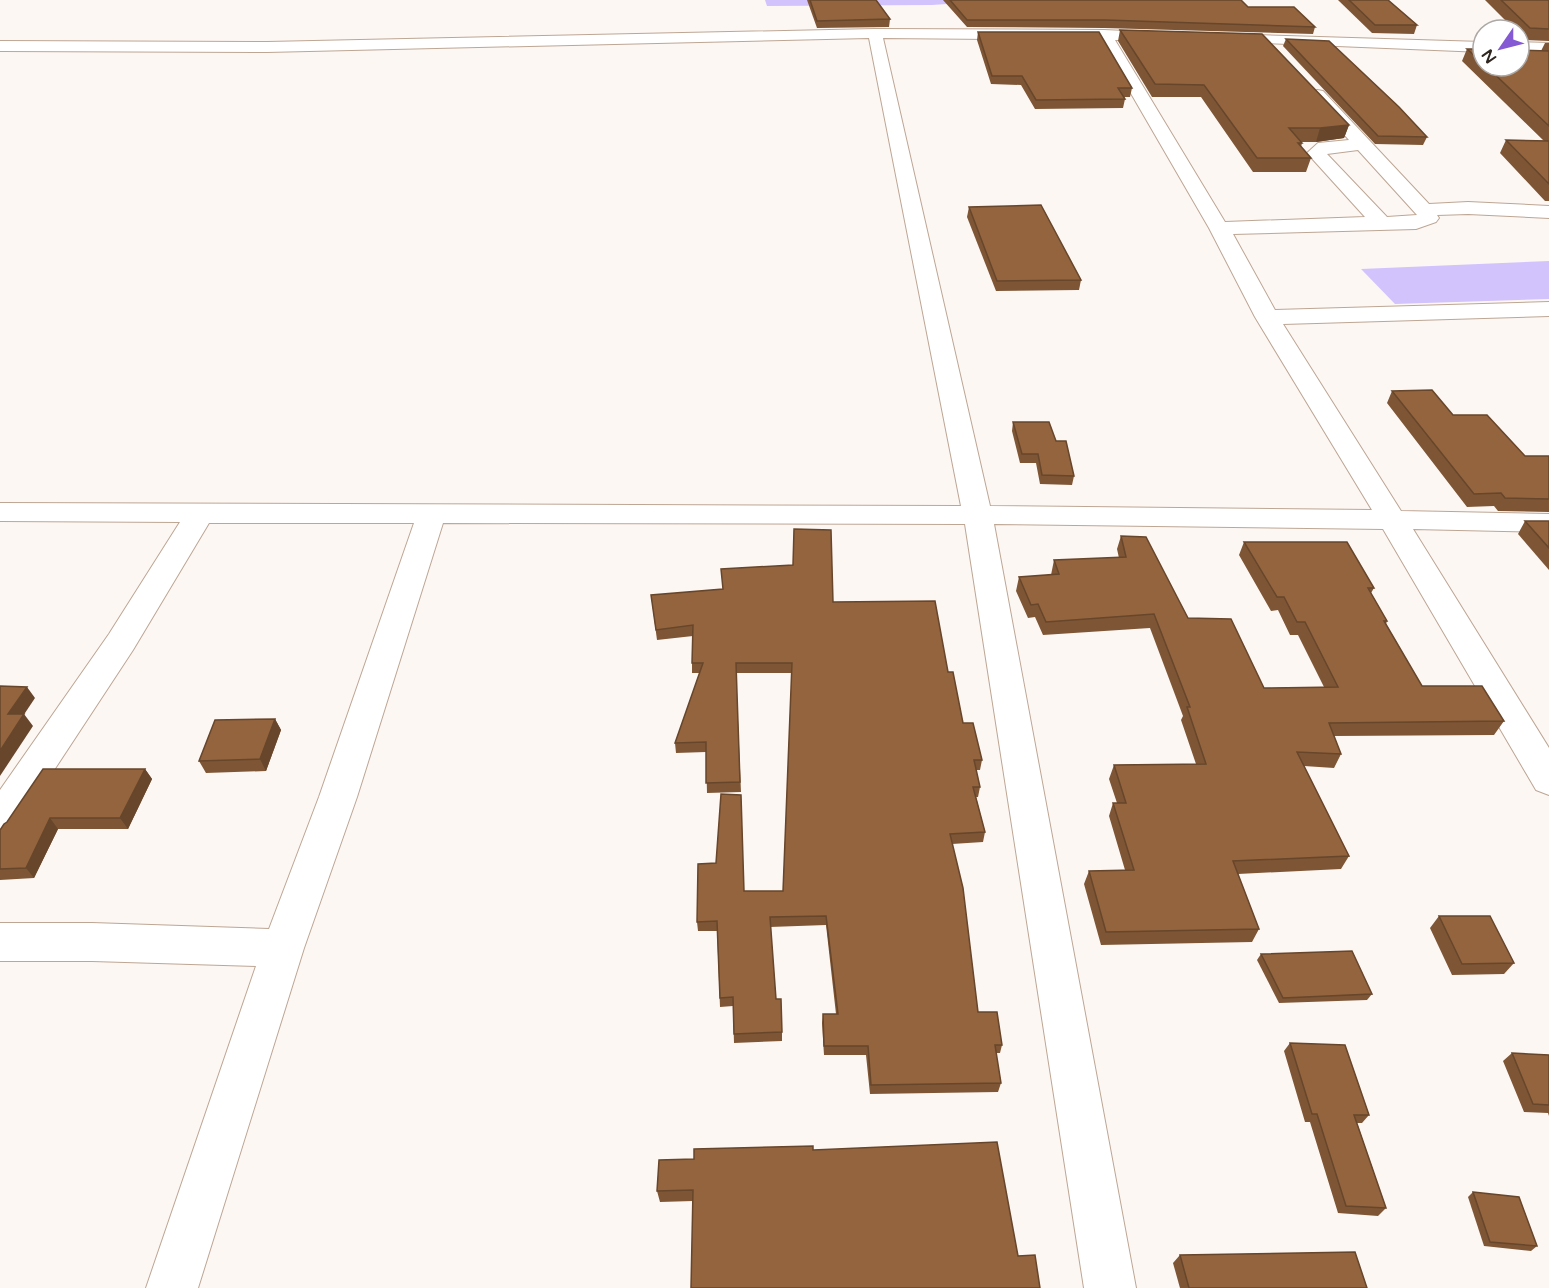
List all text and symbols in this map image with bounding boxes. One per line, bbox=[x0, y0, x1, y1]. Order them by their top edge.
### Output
north arrow bbox=[1471, 18, 1531, 78]
text: N bbox=[1478, 45, 1501, 67]

